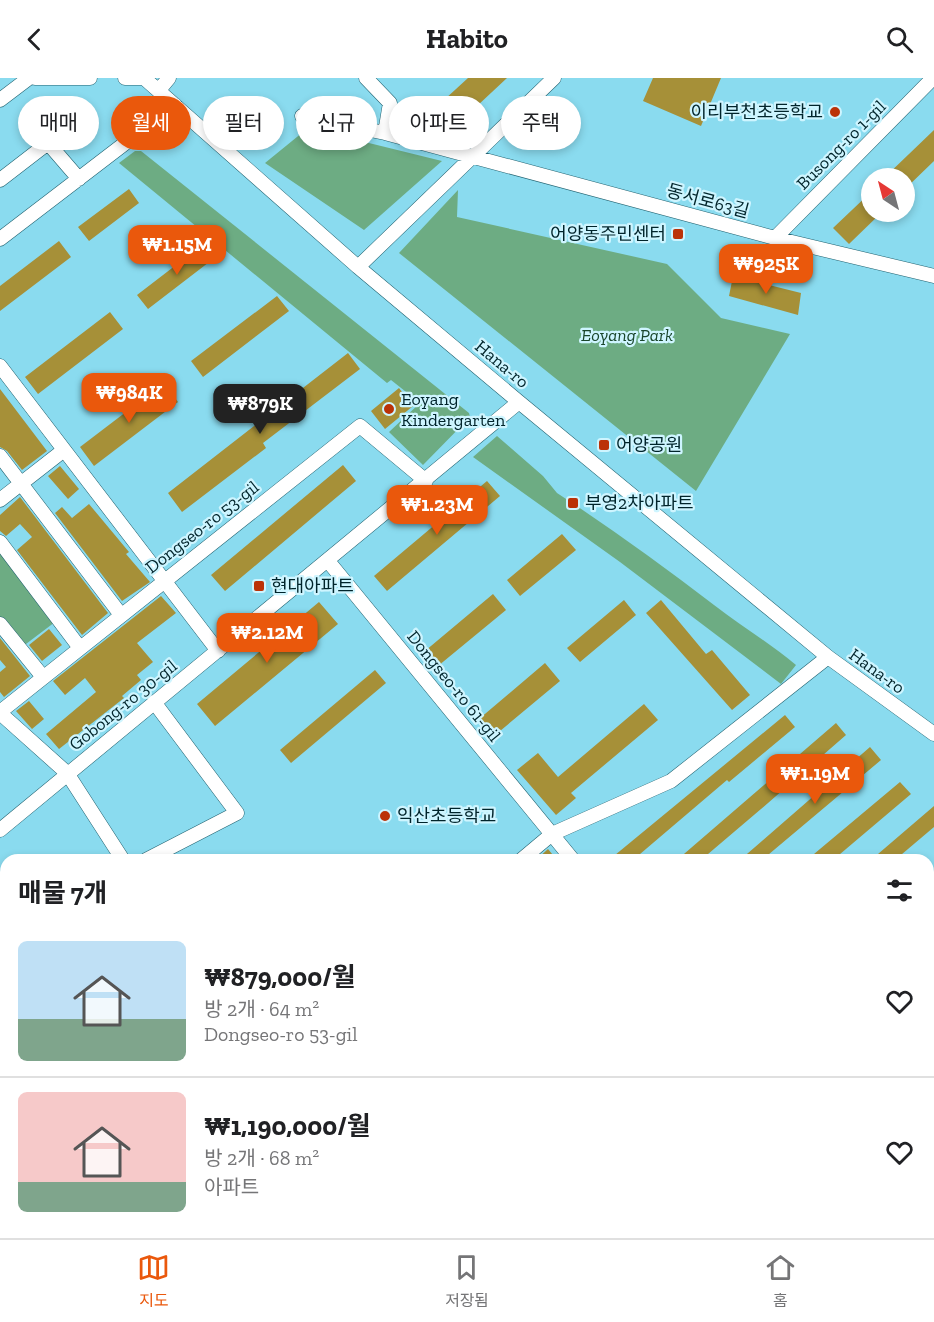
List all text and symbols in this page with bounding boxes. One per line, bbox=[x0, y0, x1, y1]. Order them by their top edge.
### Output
icon: back bbox=[18, 23, 51, 56]
text: Habito bbox=[426, 23, 508, 55]
icon: search bbox=[883, 23, 916, 56]
chip: 매매 bbox=[18, 96, 99, 150]
chip: 월세 bbox=[111, 96, 191, 150]
chip: 필터 bbox=[203, 96, 284, 150]
chip: 신규 bbox=[296, 96, 377, 150]
chip: 아파트 bbox=[389, 96, 489, 150]
chip: 주택 bbox=[501, 96, 581, 150]
street label: Busong-ro 1-gil bbox=[792, 96, 890, 194]
place label: 이리부천초등학교 bbox=[691, 101, 823, 123]
marker: 이리부천초등학교 bbox=[828, 105, 842, 119]
north arrow bbox=[861, 168, 915, 222]
map controls bbox=[861, 168, 915, 222]
street label: 동서로63길 bbox=[664, 179, 752, 223]
place label: 어양동주민센터 bbox=[550, 223, 666, 245]
pin: ₩1.15M bbox=[128, 225, 226, 276]
marker: 어양동주민센터 bbox=[671, 227, 685, 241]
text: ₩1.15M bbox=[142, 232, 212, 256]
pin: ₩925K bbox=[724, 244, 808, 295]
text: ₩925K bbox=[733, 251, 799, 275]
park label: Eoyang Park bbox=[581, 324, 673, 346]
street label: Hana-ro bbox=[471, 335, 533, 393]
pin: ₩984K bbox=[87, 373, 171, 424]
text: ₩984K bbox=[96, 380, 162, 404]
pin: ₩879K bbox=[218, 384, 302, 435]
place label: Eoyang Kindergarten bbox=[401, 388, 506, 431]
text: ₩879K bbox=[227, 391, 293, 415]
marker: Eoyang Kindergarten bbox=[382, 402, 396, 416]
place label: 어양공원 bbox=[616, 434, 682, 456]
marker: 어양공원 bbox=[597, 438, 611, 452]
street label: Dongseo-ro 53-gil bbox=[141, 476, 263, 578]
pin: ₩1.23M bbox=[388, 485, 486, 536]
text: ₩1.23M bbox=[401, 492, 473, 516]
place label: 부영2차아파트 bbox=[585, 492, 694, 514]
marker: 부영2차아파트 bbox=[566, 496, 580, 510]
place label: 현대아파트 bbox=[271, 575, 354, 597]
marker: 현대아파트 bbox=[252, 579, 266, 593]
pin: ₩2.12M bbox=[218, 613, 316, 664]
text: ₩2.12M bbox=[231, 620, 303, 644]
street label: Dongseo-ro 61-gil bbox=[402, 626, 506, 746]
street label: Hana-ro bbox=[845, 643, 909, 699]
street label: Gobong-ro 30-gil bbox=[65, 655, 182, 755]
pin: ₩1.19M bbox=[766, 754, 864, 805]
text: ₩1.19M bbox=[780, 761, 850, 785]
place label: 익산초등학교 bbox=[397, 805, 496, 827]
marker: 익산초등학교 bbox=[378, 809, 392, 823]
icon: filters bbox=[883, 874, 916, 907]
text: 매물 7개 bbox=[18, 877, 108, 909]
text: ₩879,000/월 bbox=[204, 961, 356, 993]
icon: home bbox=[66, 965, 138, 1037]
icon: heart bbox=[883, 985, 916, 1018]
text: 방 2개 · 64 m² bbox=[204, 997, 319, 1021]
text: Dongseo-ro 53-gil bbox=[204, 1022, 358, 1046]
text: ₩1,190,000/월 bbox=[204, 1110, 371, 1142]
icon: home bbox=[66, 1116, 138, 1188]
icon: heart bbox=[883, 1136, 916, 1169]
text: 방 2개 · 68 m² bbox=[204, 1146, 319, 1170]
text: 아파트 bbox=[204, 1175, 259, 1199]
tab: 지도 bbox=[137, 1251, 170, 1311]
tab: 저장됨 bbox=[445, 1251, 489, 1311]
tab: 홈 bbox=[764, 1251, 797, 1311]

